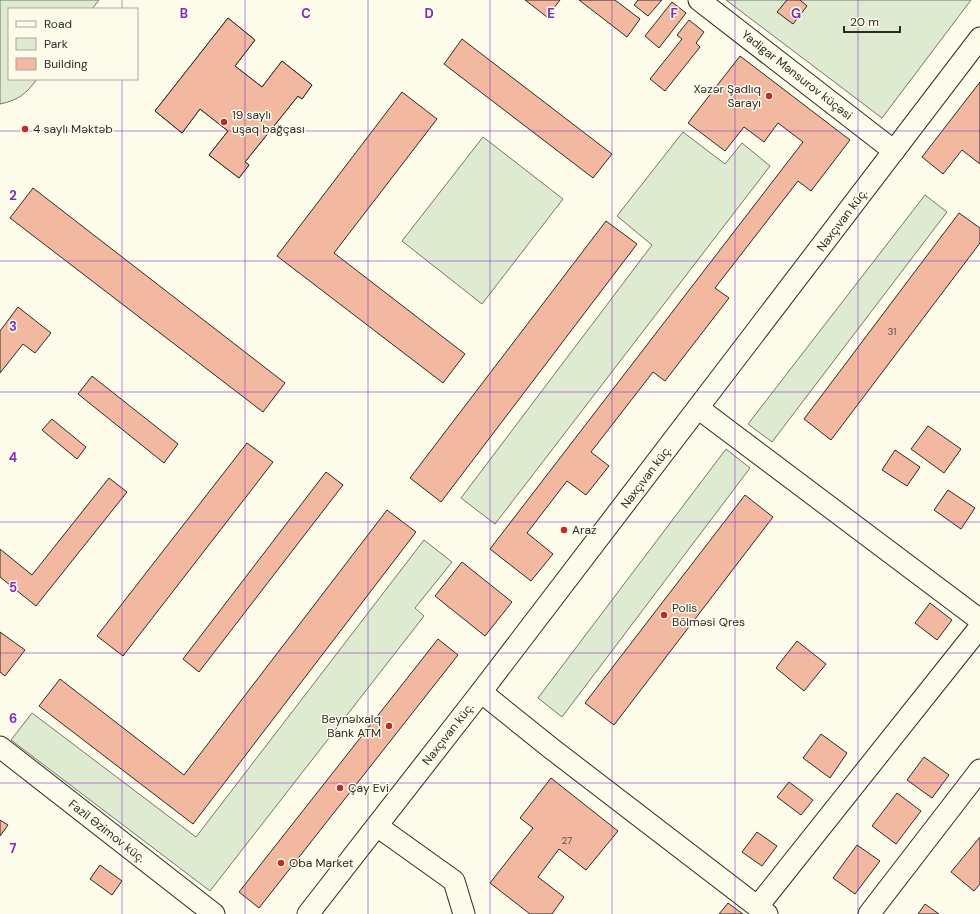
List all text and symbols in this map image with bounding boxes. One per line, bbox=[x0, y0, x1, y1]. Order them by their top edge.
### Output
text: B bbox=[180, 5, 188, 22]
text: C bbox=[301, 5, 311, 22]
text: D bbox=[424, 5, 434, 22]
text: E bbox=[547, 5, 555, 22]
text: F bbox=[670, 5, 678, 22]
text: G bbox=[791, 5, 801, 22]
legend bbox=[8, 8, 138, 80]
scale bar bbox=[844, 8, 900, 34]
text: 20 m bbox=[850, 14, 879, 30]
text: Road bbox=[44, 16, 72, 32]
street label: Yadigar Mənsurov küçəsi bbox=[738, 27, 856, 123]
text: Park bbox=[44, 36, 68, 52]
text: Building bbox=[44, 56, 88, 72]
place label: Xəzər Şadlıq Sarayı bbox=[693, 81, 761, 111]
marker: Xəzər Şadlıq Sarayı bbox=[764, 91, 774, 101]
place label: 19 saylı uşaq bağçası bbox=[232, 107, 305, 137]
marker: 19 saylı uşaq bağçası bbox=[219, 117, 229, 127]
place label: 4 saylı Məktəb bbox=[33, 121, 113, 137]
marker: 4 saylı Məktəb bbox=[20, 124, 30, 134]
street label: Naxçıvan küç. bbox=[813, 185, 871, 255]
text: 2 bbox=[9, 187, 17, 204]
text: 3 bbox=[9, 318, 17, 335]
house number: 31 bbox=[888, 325, 896, 338]
street label: Naxçıvan küç. bbox=[617, 442, 675, 512]
text: 4 bbox=[9, 449, 17, 466]
place label: Araz bbox=[572, 522, 596, 538]
marker: Araz bbox=[559, 525, 569, 535]
text: 5 bbox=[9, 579, 17, 596]
place label: Polis Bölməsi Qres bbox=[672, 600, 745, 630]
marker: Polis Bölməsi Qres bbox=[659, 610, 669, 620]
street label: Naxçıvan küç. bbox=[419, 700, 477, 768]
text: 6 bbox=[9, 710, 17, 727]
place label: Beynəlxalq Bank ATM bbox=[321, 711, 381, 741]
marker: Beynəlxalq Bank ATM bbox=[384, 721, 394, 731]
place label: Çay Evi bbox=[348, 780, 389, 796]
marker: Çay Evi bbox=[335, 783, 345, 793]
street label: Fazil Əzimov küç. bbox=[65, 796, 149, 866]
house number: 27 bbox=[562, 834, 572, 847]
text: 7 bbox=[10, 840, 17, 857]
place label: Oba Market bbox=[289, 855, 354, 871]
marker: Oba Market bbox=[276, 858, 286, 868]

